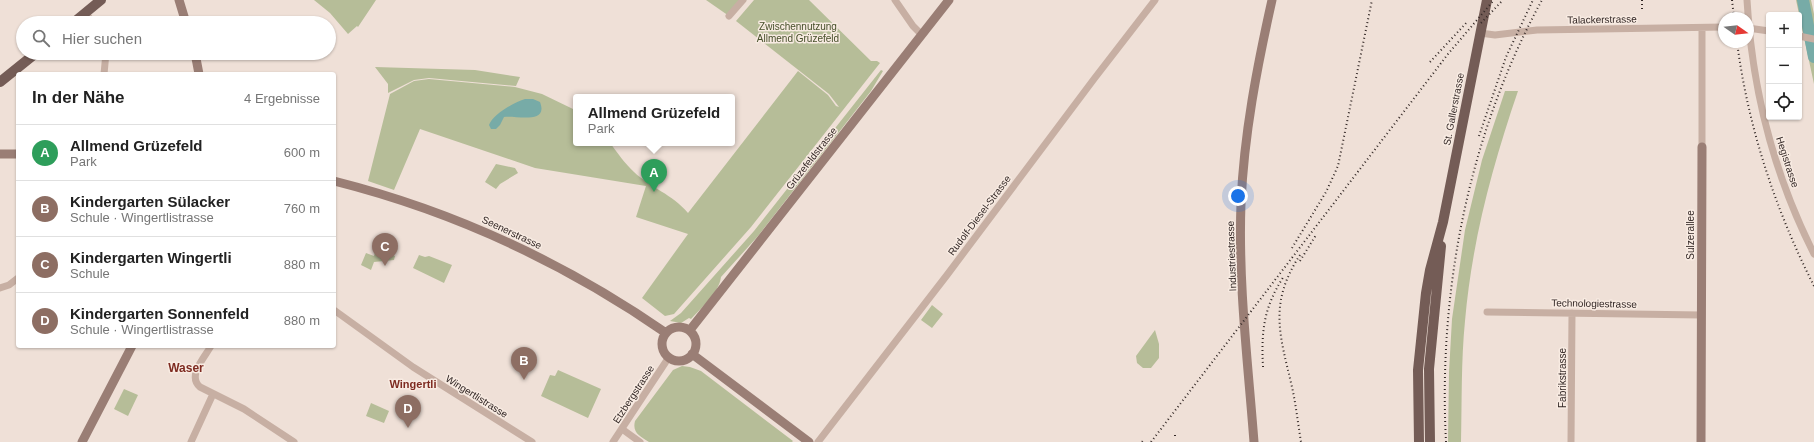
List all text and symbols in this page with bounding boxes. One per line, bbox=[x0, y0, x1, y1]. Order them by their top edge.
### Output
north arrow bbox=[1718, 12, 1754, 48]
map controls bbox=[1766, 12, 1802, 120]
button: + bbox=[1766, 12, 1802, 48]
street label: Talackerstrasse bbox=[1567, 13, 1637, 26]
search box bbox=[16, 16, 336, 60]
park label: Zwischennutzung Allmend Grüzefeld bbox=[757, 21, 839, 44]
icon: search bbox=[30, 27, 52, 49]
text: Hier suchen bbox=[62, 30, 142, 47]
button: − bbox=[1766, 48, 1802, 84]
street label: St. Gallerstrasse bbox=[1441, 71, 1466, 146]
button: locate bbox=[1766, 84, 1802, 120]
text: In der Nähe bbox=[32, 88, 125, 107]
text: 4 Ergebnisse bbox=[244, 91, 320, 106]
popup bbox=[573, 94, 735, 146]
text: Allmend Grüzefeld bbox=[588, 104, 720, 121]
text: Park bbox=[588, 121, 614, 136]
street label: Grüzefeldstrasse bbox=[784, 125, 839, 191]
street label: Hegistrasse bbox=[1774, 135, 1801, 189]
text: Allmend Grüzefeld bbox=[70, 137, 203, 154]
text: A bbox=[40, 145, 50, 160]
text: 600 m bbox=[284, 145, 320, 160]
text: Park bbox=[70, 154, 97, 169]
pin: A bbox=[641, 159, 667, 192]
street label: Rudolf-Diesel-Strasse bbox=[946, 173, 1013, 257]
your location bbox=[1228, 186, 1248, 206]
text: Kindergarten Sülacker bbox=[70, 193, 230, 210]
text: B bbox=[40, 201, 50, 216]
text: 760 m bbox=[284, 201, 320, 216]
text: Schule · Wingertlistrasse bbox=[70, 210, 214, 225]
street label: Sulzerallee bbox=[1685, 210, 1696, 260]
street label: Seenerstrasse bbox=[480, 214, 544, 251]
street label: Industriestrasse bbox=[1225, 220, 1238, 291]
pin: C bbox=[372, 233, 398, 266]
text: Kindergarten Wingertli bbox=[70, 249, 232, 266]
text: C bbox=[40, 257, 50, 272]
text: 880 m bbox=[284, 257, 320, 272]
text: Schule bbox=[70, 266, 110, 281]
street label: Technologiestrasse bbox=[1551, 297, 1637, 310]
text: Kindergarten Sonnenfeld bbox=[70, 305, 249, 322]
text: D bbox=[40, 313, 50, 328]
text: 880 m bbox=[284, 313, 320, 328]
text: Schule · Wingertlistrasse bbox=[70, 322, 214, 337]
pin: B bbox=[511, 347, 537, 380]
street label: Fabrikstrasse bbox=[1557, 348, 1568, 408]
district label: Waser bbox=[168, 361, 204, 375]
street label: Etzbergstrasse bbox=[611, 363, 656, 425]
street label: Wingertlistrasse bbox=[444, 373, 510, 420]
district label: Wingertli bbox=[390, 378, 436, 390]
pin: D bbox=[395, 395, 421, 428]

